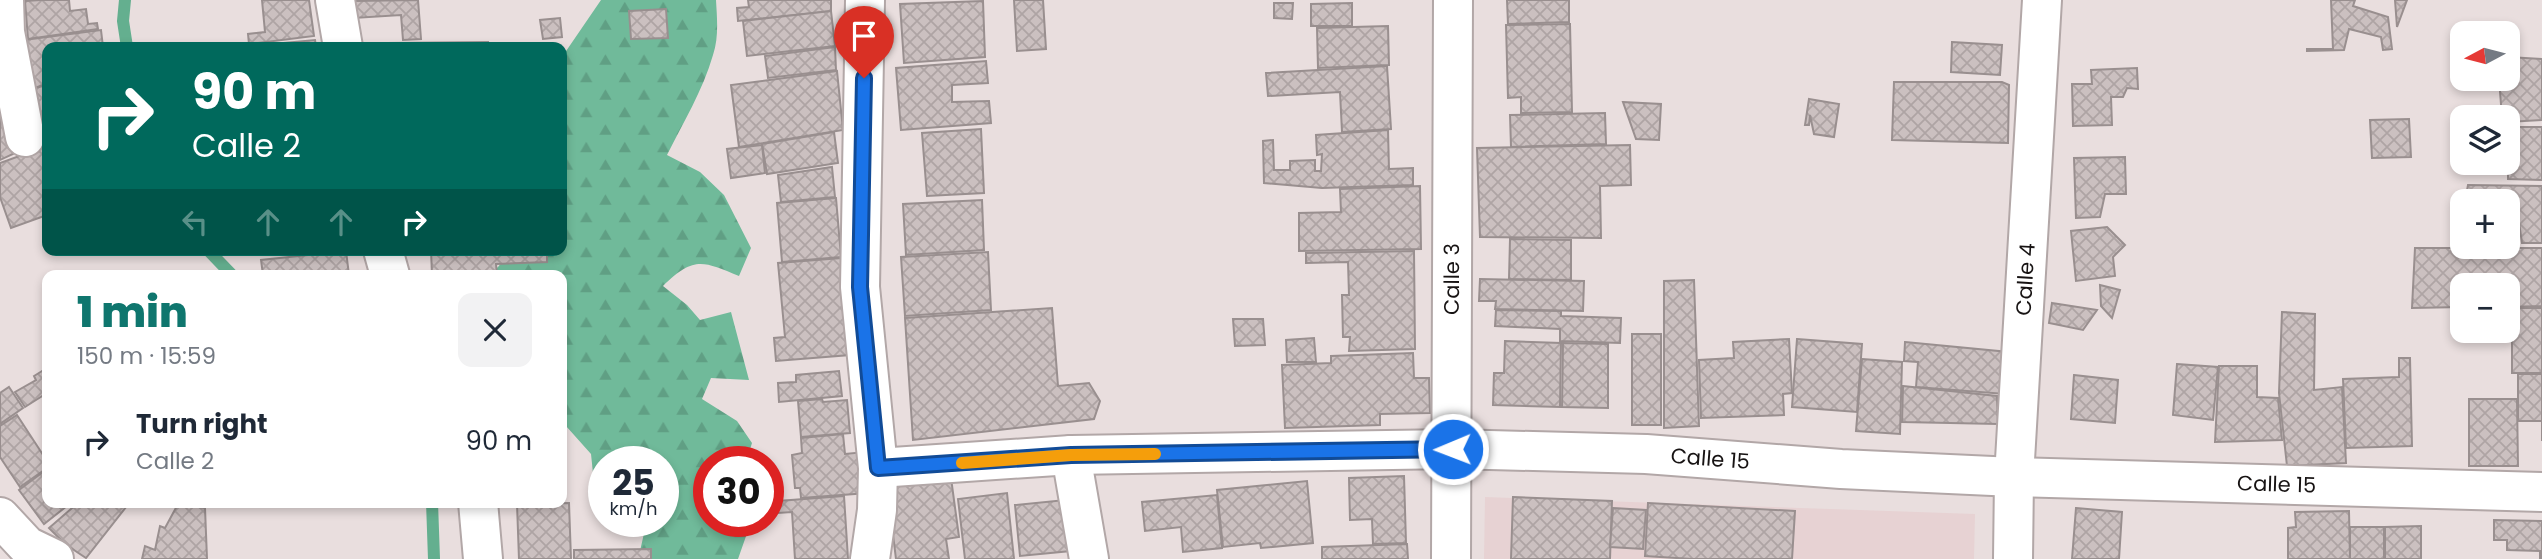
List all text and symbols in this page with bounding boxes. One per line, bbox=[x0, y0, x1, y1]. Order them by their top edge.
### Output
pin bbox=[834, 6, 894, 78]
icon: arrive bbox=[845, 17, 883, 55]
north arrow bbox=[2450, 21, 2520, 91]
map controls bbox=[2450, 21, 2520, 343]
text: 90 m bbox=[192, 58, 316, 126]
icon: right bbox=[77, 70, 168, 161]
button: layers bbox=[2450, 105, 2520, 175]
text: Calle 2 bbox=[192, 123, 301, 168]
button: + bbox=[2450, 189, 2520, 259]
icon: left bbox=[176, 203, 214, 241]
icon: ahead bbox=[249, 203, 287, 241]
icon: ahead bbox=[322, 203, 360, 241]
icon: right bbox=[395, 203, 433, 241]
street label: Calle 4 bbox=[2009, 242, 2042, 316]
street label: Calle 3 bbox=[1437, 243, 1466, 315]
button: − bbox=[2450, 273, 2520, 343]
text: 1 min bbox=[77, 283, 188, 342]
button: close bbox=[458, 293, 532, 367]
text: 150 m · 15:59 bbox=[77, 340, 216, 372]
text: Turn right bbox=[136, 406, 268, 442]
position arrow bbox=[1416, 412, 1490, 486]
icon: right bbox=[77, 423, 115, 461]
text: 90 m bbox=[466, 423, 532, 459]
street label: Calle 15 bbox=[1670, 441, 1751, 476]
text: Calle 2 bbox=[136, 445, 214, 477]
speed limit sign: 30 bbox=[693, 446, 784, 537]
text: 25 bbox=[612, 458, 655, 507]
street label: Calle 15 bbox=[2237, 468, 2317, 500]
text: km/h bbox=[610, 496, 657, 521]

